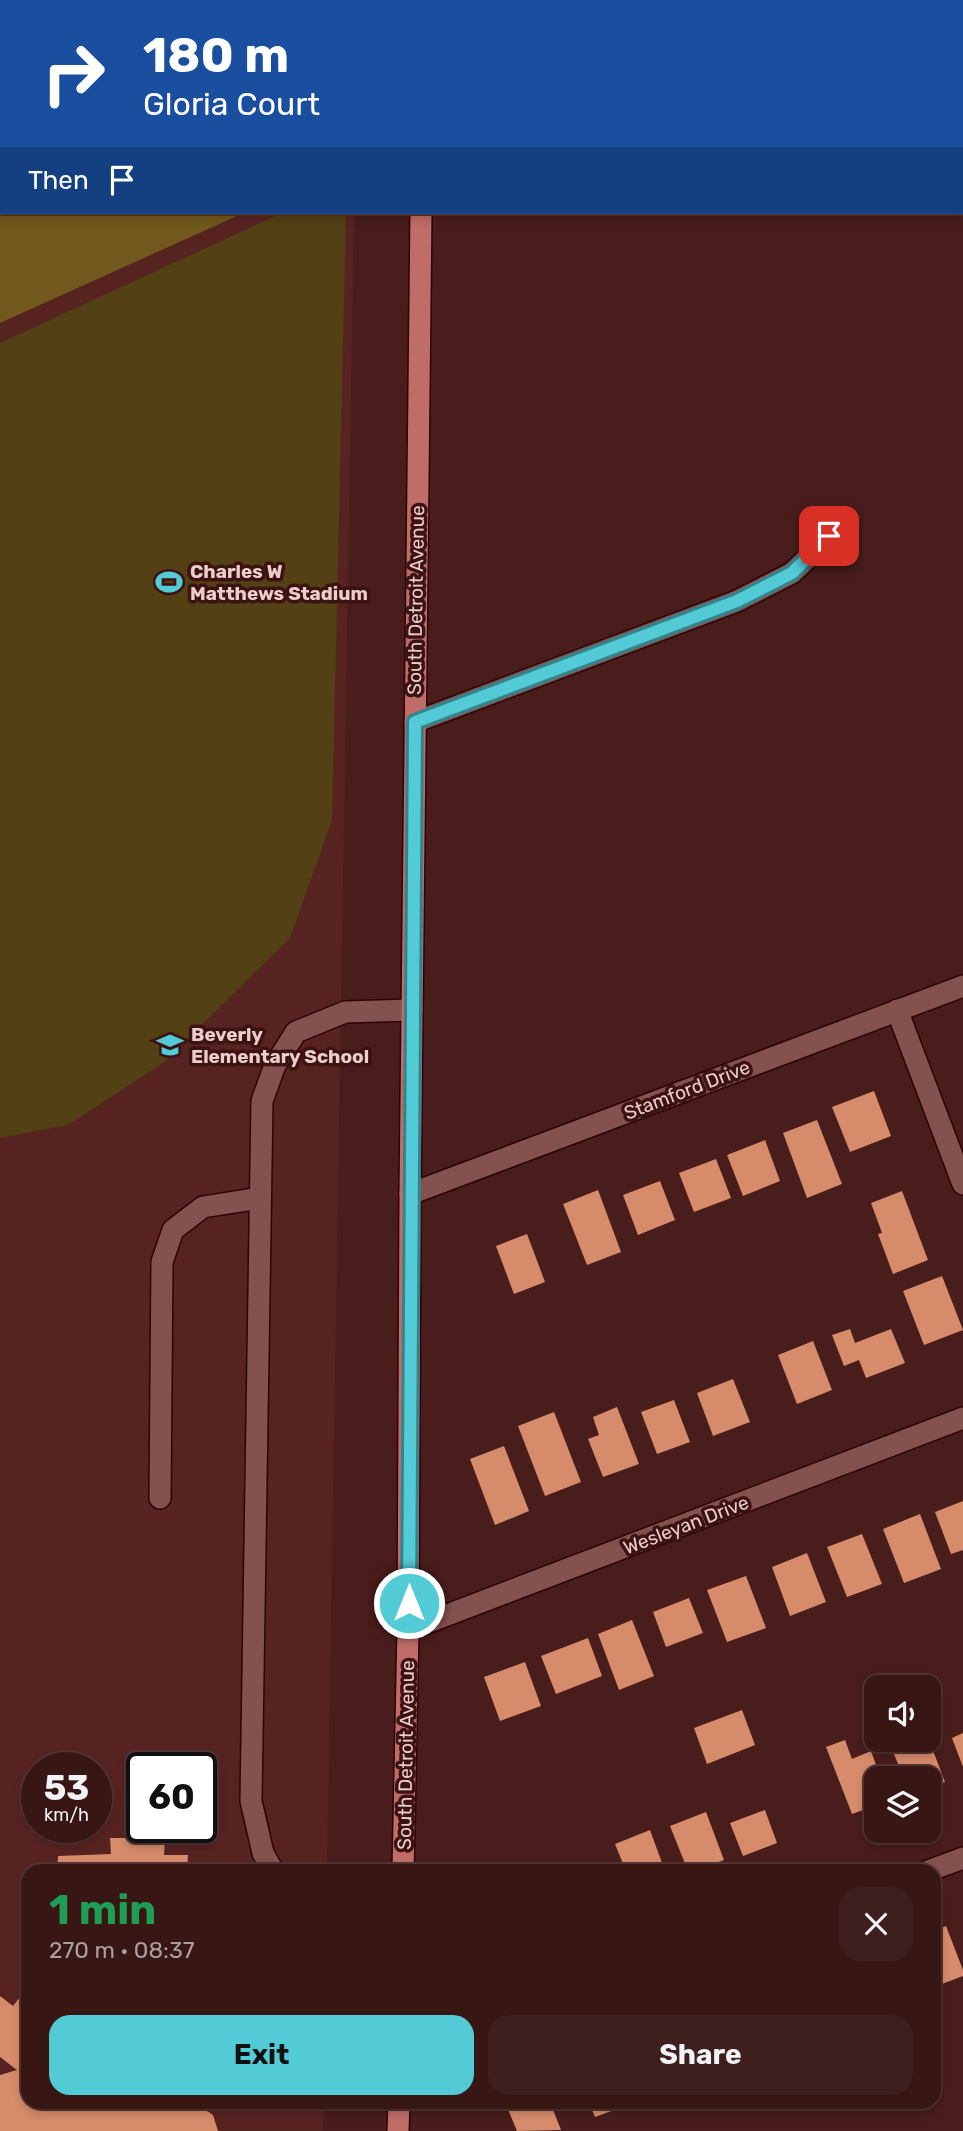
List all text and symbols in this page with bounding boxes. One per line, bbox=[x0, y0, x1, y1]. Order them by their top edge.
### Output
text: 180 m bbox=[143, 26, 289, 84]
icon: right bbox=[28, 28, 119, 119]
text: Gloria Court bbox=[143, 85, 320, 123]
icon: arrive bbox=[103, 161, 141, 199]
text: Then bbox=[28, 165, 89, 196]
street label: South Detroit Avenue bbox=[403, 505, 429, 695]
pin bbox=[799, 506, 859, 566]
icon: arrive bbox=[810, 517, 848, 555]
place label: Charles W Matthews Stadium bbox=[190, 560, 368, 605]
sports icon: Charles W Matthews Stadium bbox=[154, 567, 184, 597]
place label: Beverly Elementary School bbox=[191, 1023, 369, 1068]
school or university icon: Beverly Elementary School bbox=[155, 1030, 185, 1060]
street label: Stamford Drive bbox=[621, 1055, 753, 1125]
street label: Wesleyan Drive bbox=[620, 1491, 752, 1559]
position arrow bbox=[372, 1566, 446, 1640]
street label: South Detroit Avenue bbox=[393, 1660, 419, 1850]
map controls bbox=[864, 1675, 941, 1843]
button: sound bbox=[864, 1675, 941, 1752]
speed limit sign: 60 bbox=[126, 1752, 217, 1843]
button: layers bbox=[864, 1766, 941, 1843]
text: 53 bbox=[44, 1767, 89, 1809]
text: km/h bbox=[44, 1804, 89, 1826]
text: 1 min bbox=[49, 1885, 156, 1935]
button: close bbox=[839, 1887, 913, 1961]
text: 270 m · 08:37 bbox=[49, 1936, 195, 1964]
button: Exit bbox=[49, 2015, 474, 2095]
button: Share bbox=[488, 2015, 913, 2095]

